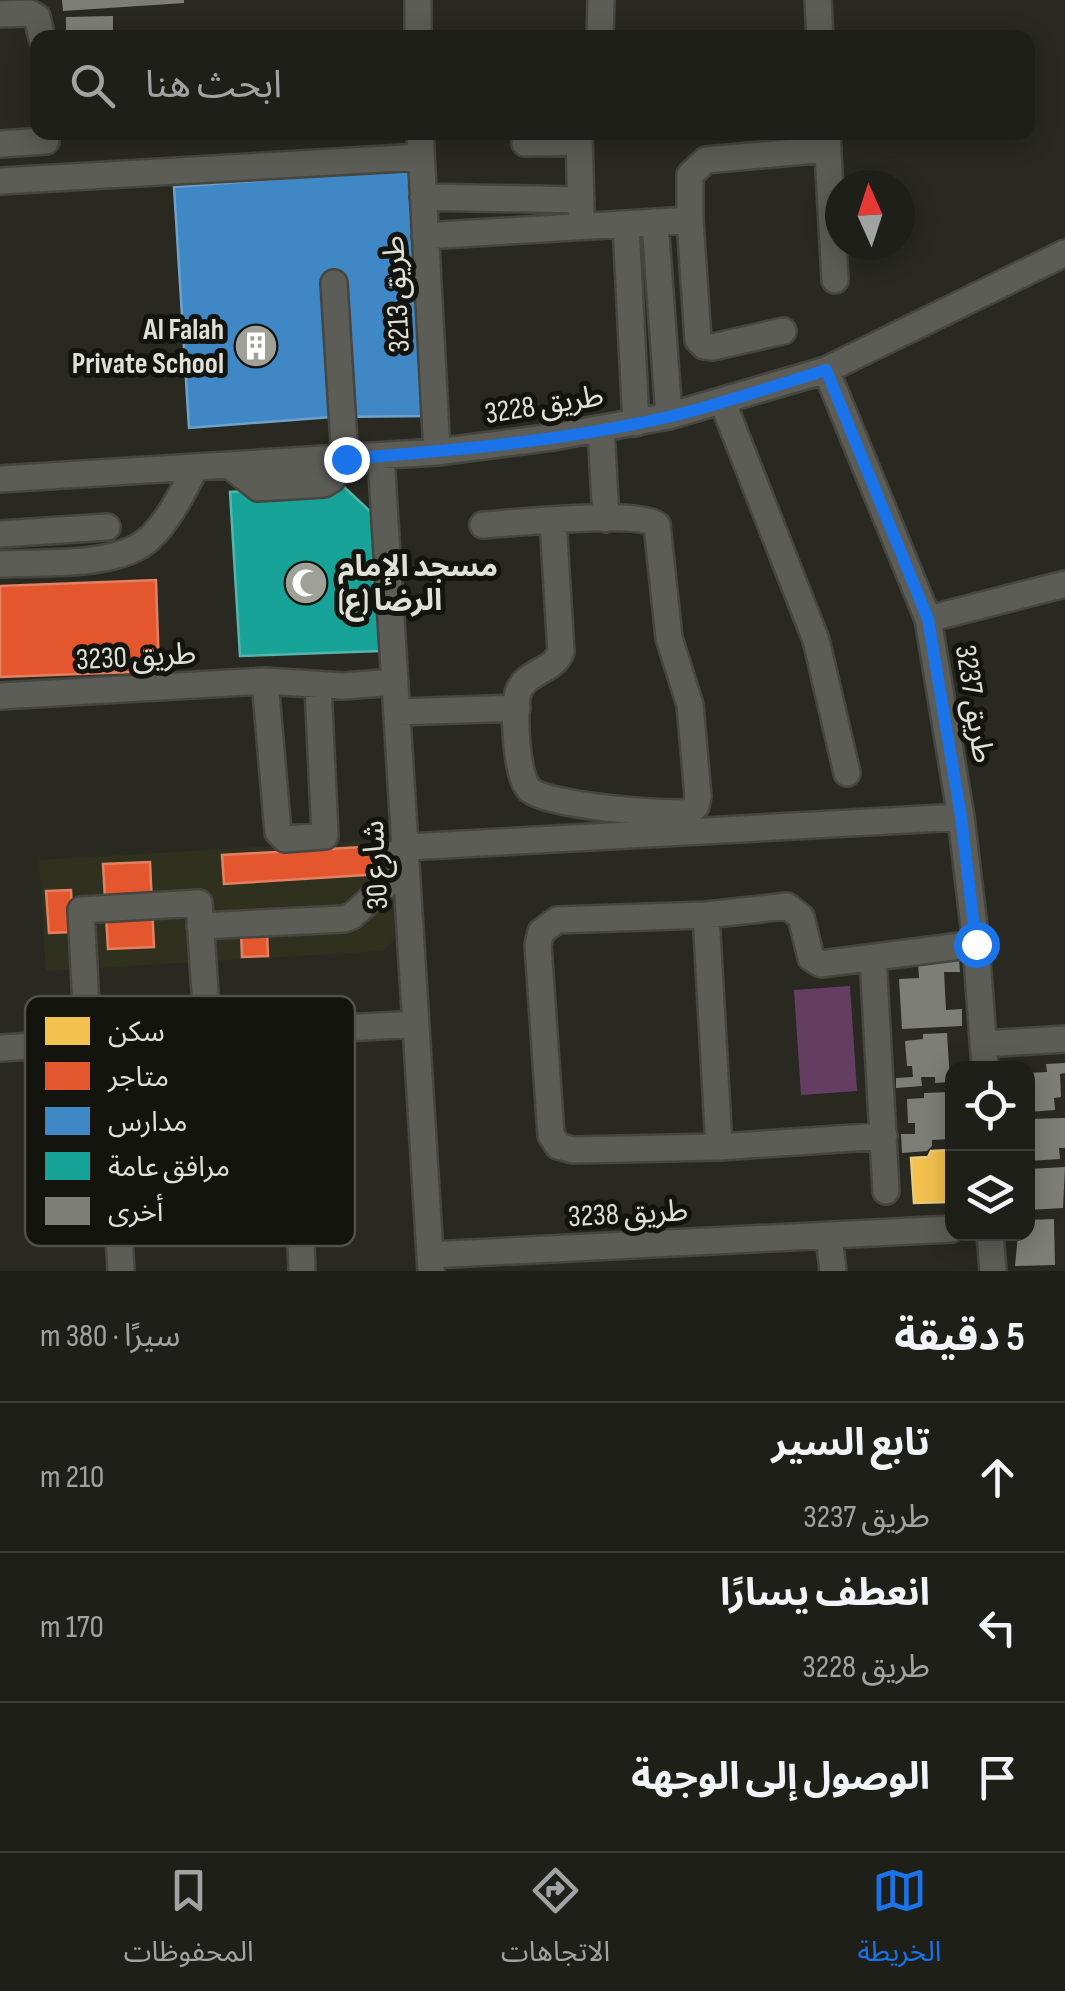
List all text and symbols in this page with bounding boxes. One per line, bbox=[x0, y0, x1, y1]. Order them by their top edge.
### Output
search box bbox=[30, 30, 1035, 140]
icon: search bbox=[65, 58, 120, 113]
text: ابحث هنا bbox=[145, 63, 282, 108]
north arrow bbox=[825, 170, 915, 260]
street label: طريق 3213 bbox=[376, 234, 418, 354]
place label: Al Falah Private School bbox=[72, 312, 224, 382]
building icon: Al Falah Private School bbox=[233, 323, 279, 369]
street label: طريق 3228 bbox=[482, 378, 606, 432]
route end bbox=[324, 437, 370, 483]
place label: مسجد الإمام الرضا (ع) bbox=[338, 549, 498, 622]
mosque icon: مسجد الإمام الرضا (ع) bbox=[283, 560, 329, 606]
street label: طريق 3230 bbox=[75, 636, 197, 678]
street label: طريق 3237 bbox=[947, 643, 1001, 766]
street label: شارع 30 bbox=[356, 819, 399, 910]
route start bbox=[954, 922, 1000, 968]
legend bbox=[25, 996, 355, 1246]
text: سكن bbox=[108, 1016, 165, 1049]
text: متاجر bbox=[107, 1061, 169, 1094]
map controls bbox=[945, 1061, 1035, 1241]
button: locate bbox=[945, 1061, 1035, 1151]
text: مدارس bbox=[108, 1106, 188, 1139]
text: مرافق عامة bbox=[108, 1151, 230, 1184]
button: layers bbox=[945, 1151, 1035, 1241]
text: أخرى bbox=[108, 1193, 163, 1229]
street label: طريق 3238 bbox=[567, 1193, 689, 1235]
text: 5 دقيقة bbox=[894, 1312, 1025, 1363]
text: سيرًا · 380 m bbox=[40, 1317, 180, 1356]
text: تابع السير bbox=[772, 1421, 930, 1466]
icon: ahead bbox=[970, 1450, 1025, 1505]
text: 210 m bbox=[40, 1458, 104, 1497]
text: طريق 3237 bbox=[803, 1498, 930, 1537]
text: انعطف يسارًا bbox=[720, 1571, 930, 1616]
icon: left bbox=[970, 1600, 1025, 1655]
text: 170 m bbox=[40, 1608, 104, 1647]
text: طريق 3228 bbox=[802, 1648, 930, 1687]
icon: arrive bbox=[970, 1750, 1025, 1805]
text: الوصول إلى الوجهة bbox=[631, 1755, 930, 1800]
tab: المحفوظات bbox=[124, 1863, 254, 1982]
tab: الاتجاهات bbox=[501, 1863, 610, 1982]
tab: الخريطة bbox=[857, 1863, 941, 1982]

